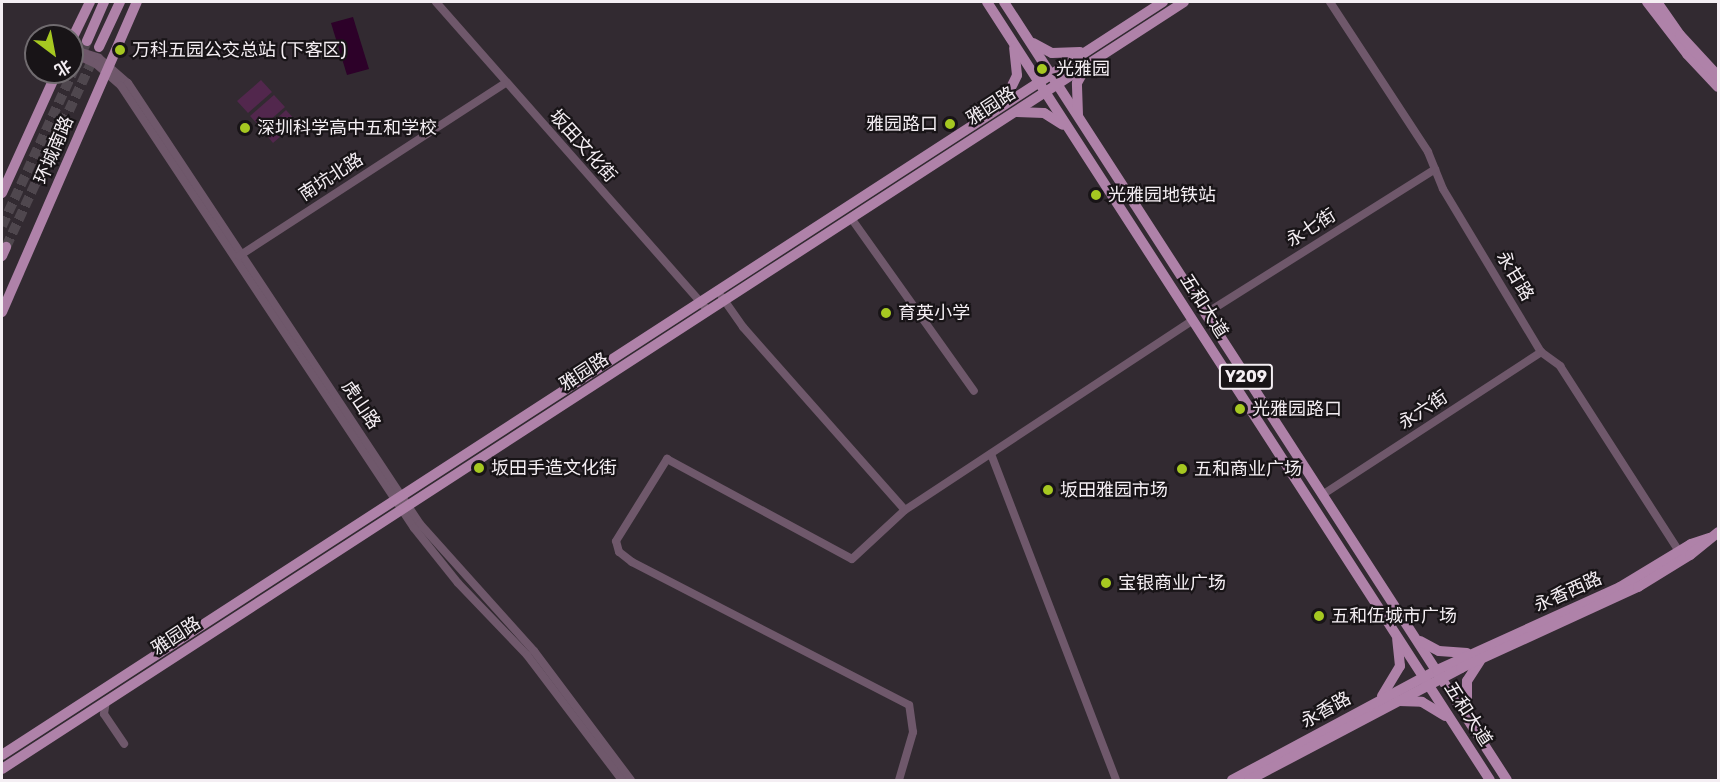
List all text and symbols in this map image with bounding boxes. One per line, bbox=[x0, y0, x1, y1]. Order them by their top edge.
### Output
north arrow bbox=[24, 24, 84, 84]
place label: 万科五园公交总站 (下客区) bbox=[132, 39, 347, 61]
marker: 万科五园公交总站 (下客区) bbox=[113, 43, 127, 57]
text: 北 bbox=[51, 56, 75, 80]
place label: 光雅园 bbox=[1056, 58, 1110, 80]
marker: 光雅园 bbox=[1033, 60, 1051, 78]
street label: 雅园路 bbox=[962, 82, 1020, 130]
street label: 坂田文化街 bbox=[545, 105, 621, 187]
street label: 环城南路 bbox=[30, 113, 78, 187]
place label: 雅园路口 bbox=[866, 113, 938, 135]
place label: 深圳科学高中五和学校 bbox=[257, 117, 437, 139]
marker: 雅园路口 bbox=[943, 117, 957, 131]
marker: 深圳科学高中五和学校 bbox=[238, 121, 252, 135]
street label: 南坑北路 bbox=[295, 148, 367, 206]
place label: 光雅园地铁站 bbox=[1108, 184, 1216, 206]
marker: 光雅园地铁站 bbox=[1089, 188, 1103, 202]
street label: 永七街 bbox=[1282, 205, 1340, 251]
street label: 永甘路 bbox=[1492, 247, 1538, 305]
street label: 五和大道 bbox=[1175, 270, 1233, 342]
place label: 育英小学 bbox=[898, 302, 970, 324]
marker: 育英小学 bbox=[879, 306, 893, 320]
street label: 雅园路 bbox=[555, 348, 613, 396]
road number: Y209 bbox=[1218, 364, 1274, 390]
street label: 虎山路 bbox=[337, 377, 385, 433]
street label: 永六街 bbox=[1394, 386, 1452, 434]
place label: 光雅园路口 bbox=[1252, 398, 1342, 420]
marker: 光雅园路口 bbox=[1233, 402, 1247, 416]
place label: 坂田手造文化街 bbox=[491, 457, 617, 479]
place label: 五和商业广场 bbox=[1194, 458, 1302, 480]
marker: 坂田手造文化街 bbox=[472, 461, 486, 475]
marker: 五和商业广场 bbox=[1175, 462, 1189, 476]
place label: 坂田雅园市场 bbox=[1060, 479, 1168, 501]
marker: 坂田雅园市场 bbox=[1041, 483, 1055, 497]
street label: 永香西路 bbox=[1531, 567, 1605, 617]
place label: 宝银商业广场 bbox=[1118, 572, 1226, 594]
marker: 宝银商业广场 bbox=[1099, 576, 1113, 590]
place label: 五和伍城市广场 bbox=[1331, 605, 1457, 627]
marker: 五和伍城市广场 bbox=[1312, 609, 1326, 623]
street label: 雅园路 bbox=[147, 612, 205, 660]
street label: 五和大道 bbox=[1439, 678, 1497, 750]
street label: 永香路 bbox=[1297, 687, 1355, 733]

